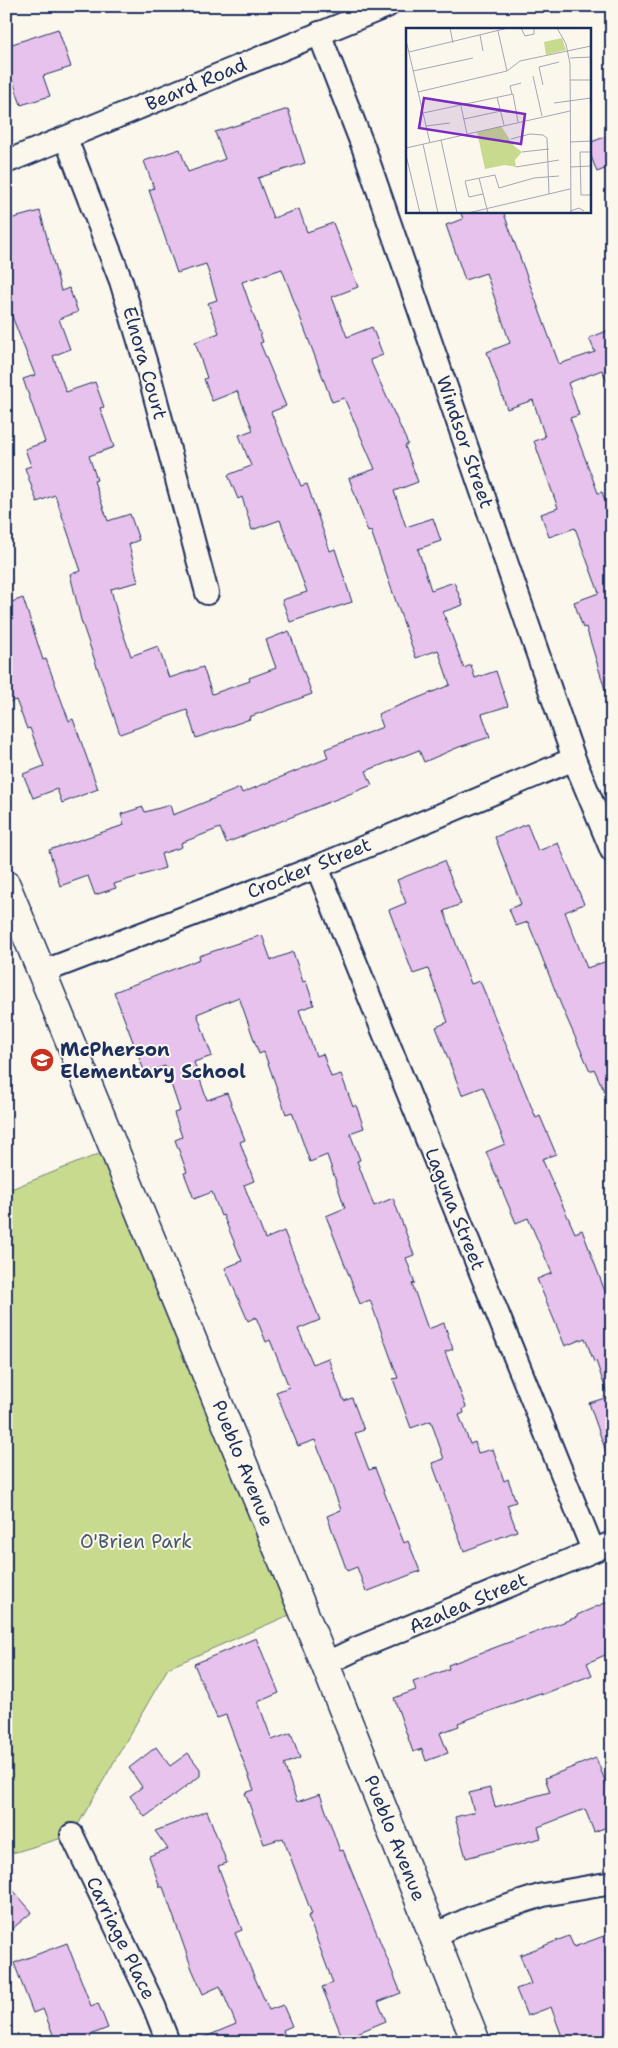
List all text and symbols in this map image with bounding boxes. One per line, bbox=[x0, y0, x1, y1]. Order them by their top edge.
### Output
inset map bbox=[406, 28, 590, 212]
street label: Beard Road bbox=[142, 51, 250, 117]
street label: Elnora Court bbox=[117, 304, 173, 422]
street label: Windsor Street bbox=[431, 372, 499, 512]
street label: Crocker Street bbox=[243, 832, 375, 904]
place label: McPherson Elementary School bbox=[60, 1037, 246, 1084]
school or university icon: McPherson Elementary School bbox=[29, 1047, 55, 1073]
street label: Laguna Street bbox=[419, 1144, 491, 1274]
street label: Pueblo Avenue bbox=[206, 1396, 280, 1530]
park label: O'Brien Park bbox=[80, 1529, 192, 1554]
street label: Azalea Street bbox=[405, 1567, 531, 1639]
street label: Pueblo Avenue bbox=[358, 1771, 432, 1905]
street label: Carriage Place bbox=[80, 1872, 162, 2004]

